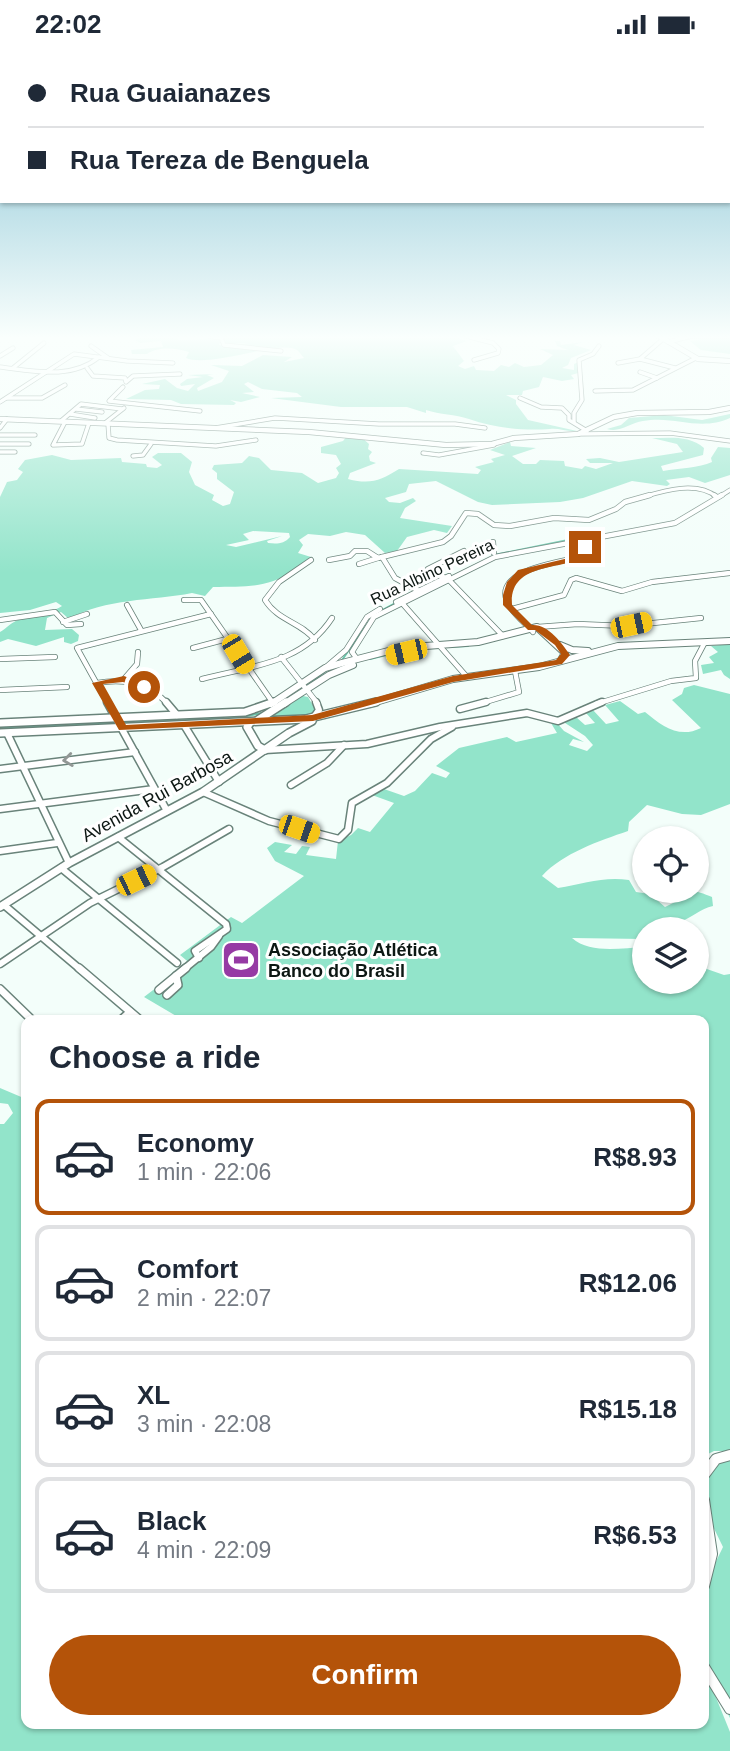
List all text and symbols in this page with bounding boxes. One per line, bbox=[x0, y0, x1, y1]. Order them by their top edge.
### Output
text: 22:02 bbox=[35, 9, 102, 39]
text: Rua Guaianazes bbox=[70, 78, 271, 108]
text: Rua Tereza de Benguela bbox=[70, 145, 369, 175]
route end bbox=[569, 531, 601, 563]
street label: Rua Albino Pereira bbox=[368, 536, 496, 608]
car bbox=[609, 610, 654, 640]
car bbox=[219, 631, 258, 677]
car bbox=[384, 637, 429, 667]
route start bbox=[128, 671, 160, 703]
street label: Avenida Rui Barbosa bbox=[78, 746, 237, 846]
one-way arrow bbox=[62, 753, 73, 768]
car bbox=[276, 812, 323, 846]
map controls bbox=[632, 826, 709, 994]
button: locate bbox=[632, 826, 709, 903]
car bbox=[113, 861, 160, 899]
button: layers bbox=[632, 917, 709, 994]
sports icon: Associação Atlética Banco do Brasil bbox=[220, 939, 262, 981]
place label: Associação Atlética Banco do Brasil bbox=[268, 940, 438, 981]
text: Choose a ride bbox=[49, 1039, 261, 1075]
icon: car bbox=[53, 1126, 116, 1189]
text: Economy bbox=[137, 1128, 254, 1158]
text: R$8.93 bbox=[593, 1142, 677, 1172]
text: 1 min · 22:06 bbox=[137, 1159, 271, 1185]
icon: car bbox=[53, 1252, 116, 1315]
text: Comfort bbox=[137, 1254, 238, 1284]
text: R$12.06 bbox=[579, 1268, 677, 1298]
text: 2 min · 22:07 bbox=[137, 1285, 271, 1311]
icon: car bbox=[53, 1378, 116, 1441]
text: XL bbox=[137, 1380, 170, 1410]
text: R$15.18 bbox=[579, 1394, 677, 1424]
text: 3 min · 22:08 bbox=[137, 1411, 271, 1437]
icon: car bbox=[53, 1504, 116, 1567]
text: Black bbox=[137, 1506, 206, 1536]
text: R$6.53 bbox=[593, 1520, 677, 1550]
text: 4 min · 22:09 bbox=[137, 1537, 271, 1563]
button: Confirm bbox=[49, 1635, 681, 1715]

